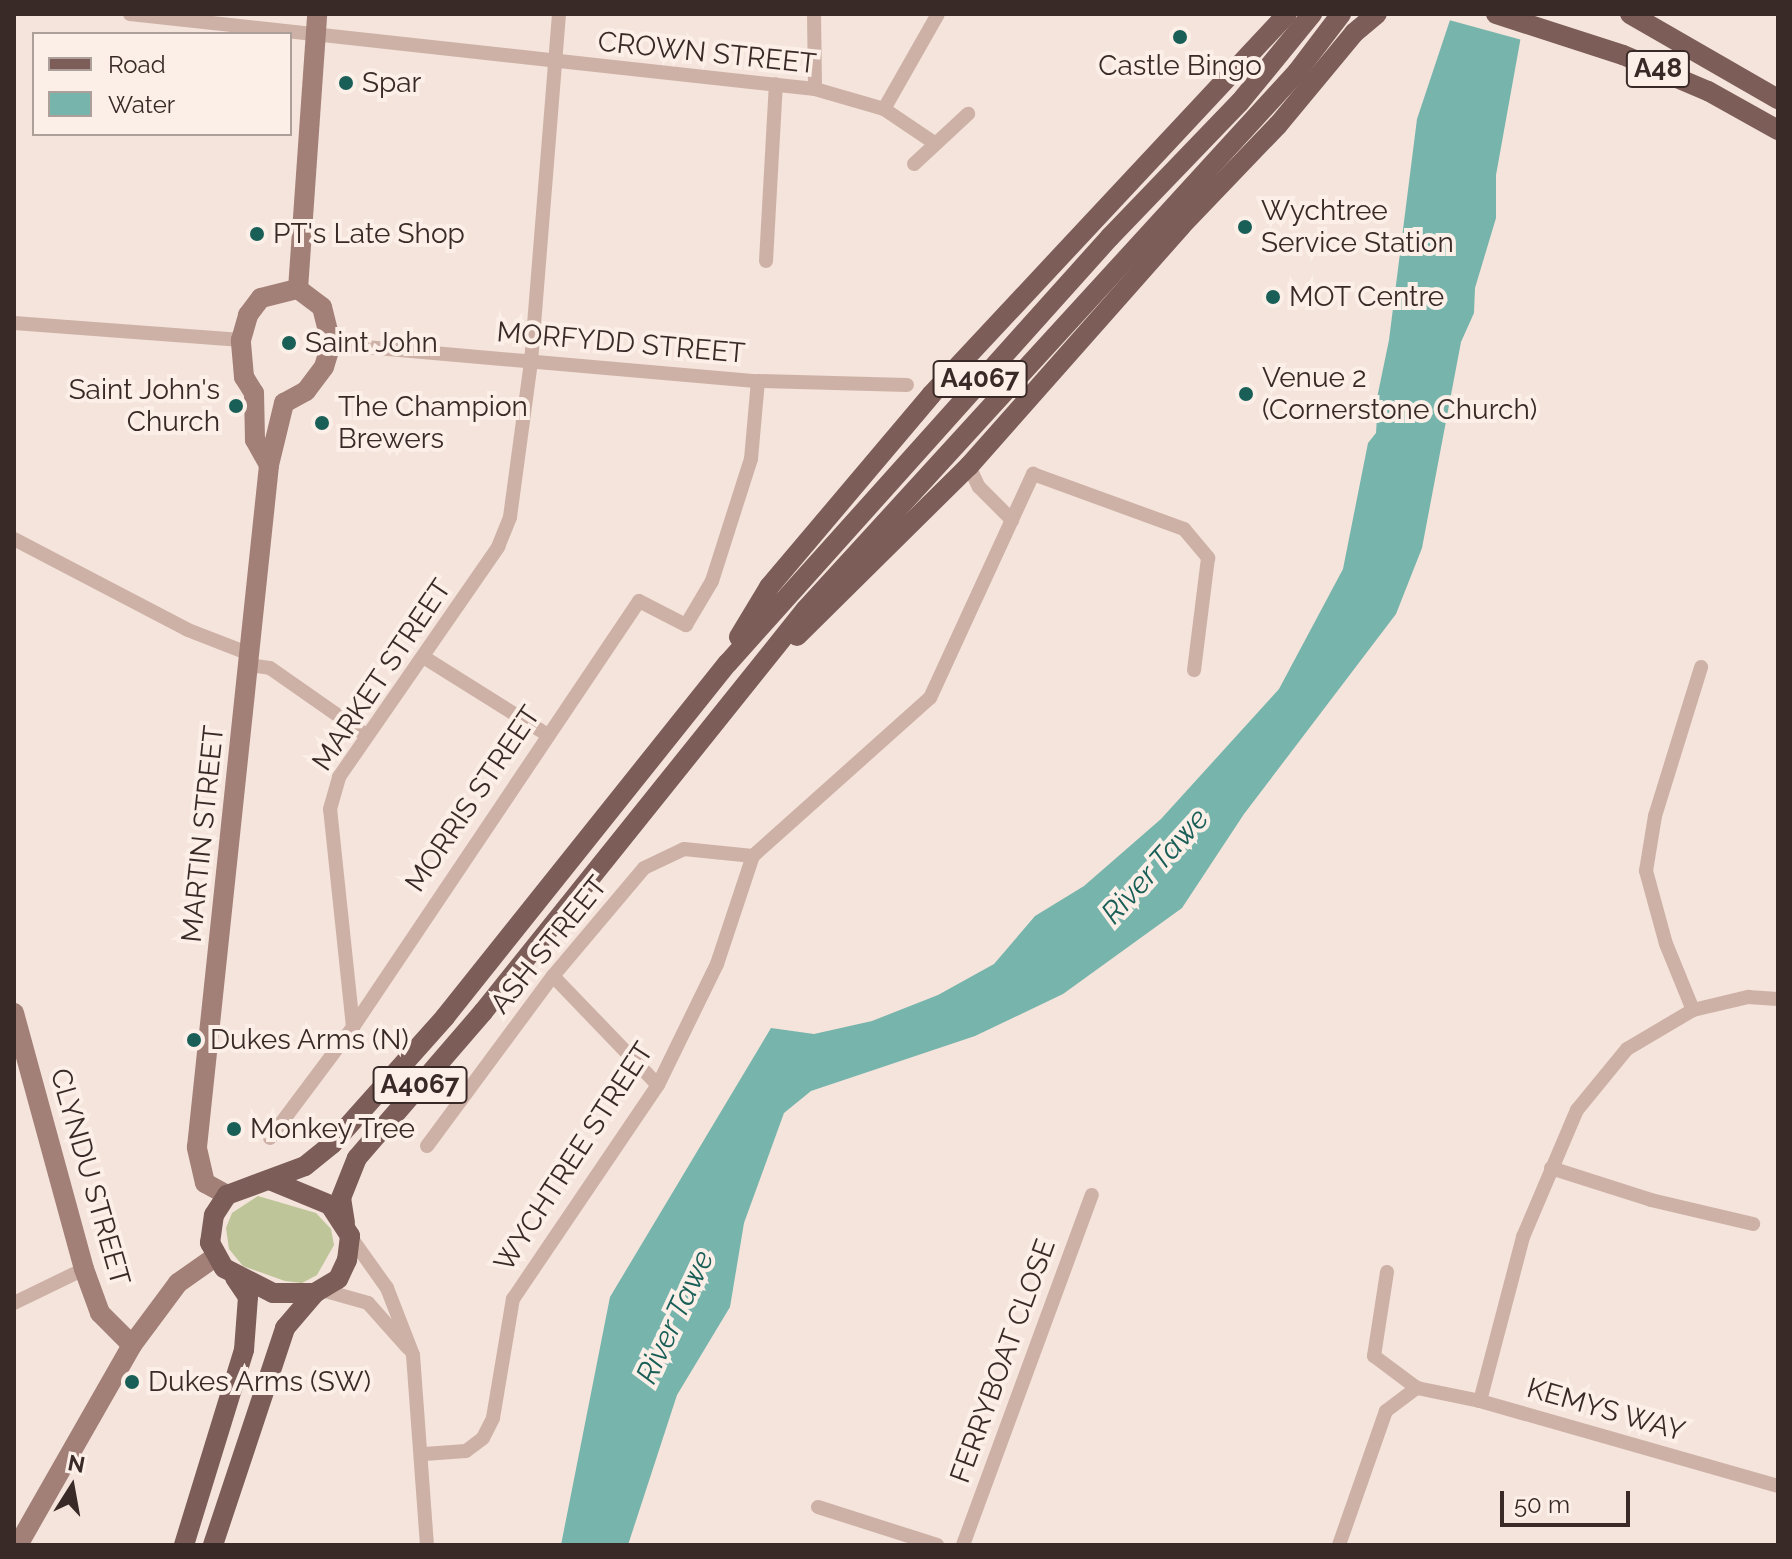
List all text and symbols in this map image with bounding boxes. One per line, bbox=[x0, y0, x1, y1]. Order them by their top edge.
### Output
street label: CROWN STREET bbox=[596, 25, 818, 81]
marker: Castle Bingo bbox=[1171, 28, 1189, 46]
legend bbox=[32, 32, 292, 136]
road number: A48 bbox=[1624, 47, 1692, 91]
place label: Castle Bingo bbox=[1098, 49, 1262, 83]
text: Road bbox=[108, 50, 166, 79]
place label: Spar bbox=[362, 66, 421, 100]
marker: Spar bbox=[337, 74, 355, 92]
text: Water bbox=[108, 90, 175, 119]
place label: Wychtree Service Station bbox=[1261, 194, 1454, 260]
place label: PT's Late Shop bbox=[273, 217, 465, 251]
marker: Wychtree Service Station bbox=[1236, 218, 1254, 236]
marker: PT's Late Shop bbox=[248, 225, 266, 243]
place label: MOT Centre bbox=[1289, 280, 1445, 314]
marker: MOT Centre bbox=[1264, 288, 1282, 306]
street label: MORFYDD STREET bbox=[495, 315, 747, 371]
place label: Saint John bbox=[305, 326, 439, 360]
marker: Saint John bbox=[280, 334, 298, 352]
road number: A4067 bbox=[932, 357, 1028, 401]
place label: Venue 2 (Cornerstone Church) bbox=[1262, 361, 1537, 427]
place label: Saint John's Church bbox=[68, 373, 220, 439]
marker: Venue 2 (Cornerstone Church) bbox=[1237, 385, 1255, 403]
place label: The Champion Brewers bbox=[338, 390, 528, 456]
marker: Saint John's Church bbox=[227, 397, 245, 415]
marker: The Champion Brewers bbox=[313, 414, 331, 432]
street label: MARKET STREET bbox=[305, 573, 459, 777]
street label: MORRIS STREET bbox=[398, 700, 548, 898]
street label: MARTIN STREET bbox=[175, 724, 231, 944]
water label: River Tawe bbox=[1093, 800, 1217, 932]
street label: ASH STREET bbox=[483, 870, 615, 1020]
place label: Dukes Arms (N) bbox=[210, 1023, 410, 1057]
marker: Dukes Arms (N) bbox=[185, 1031, 203, 1049]
street label: WYCHTREE STREET bbox=[487, 1036, 661, 1278]
road number: A4067 bbox=[372, 1063, 468, 1107]
street label: CLYNDU STREET bbox=[43, 1065, 137, 1289]
place label: Monkey Tree bbox=[250, 1112, 417, 1146]
marker: Monkey Tree bbox=[225, 1120, 243, 1138]
street label: FERRYBOAT CLOSE bbox=[943, 1234, 1063, 1488]
water label: River Tawe bbox=[628, 1244, 722, 1390]
place label: Dukes Arms (SW) bbox=[148, 1365, 372, 1399]
street label: KEMYS WAY bbox=[1523, 1371, 1689, 1449]
marker: Dukes Arms (SW) bbox=[123, 1373, 141, 1391]
north arrow bbox=[32, 1447, 112, 1527]
text: N bbox=[66, 1449, 87, 1478]
scale bar bbox=[1504, 1475, 1634, 1525]
text: 50 m bbox=[1514, 1490, 1570, 1519]

